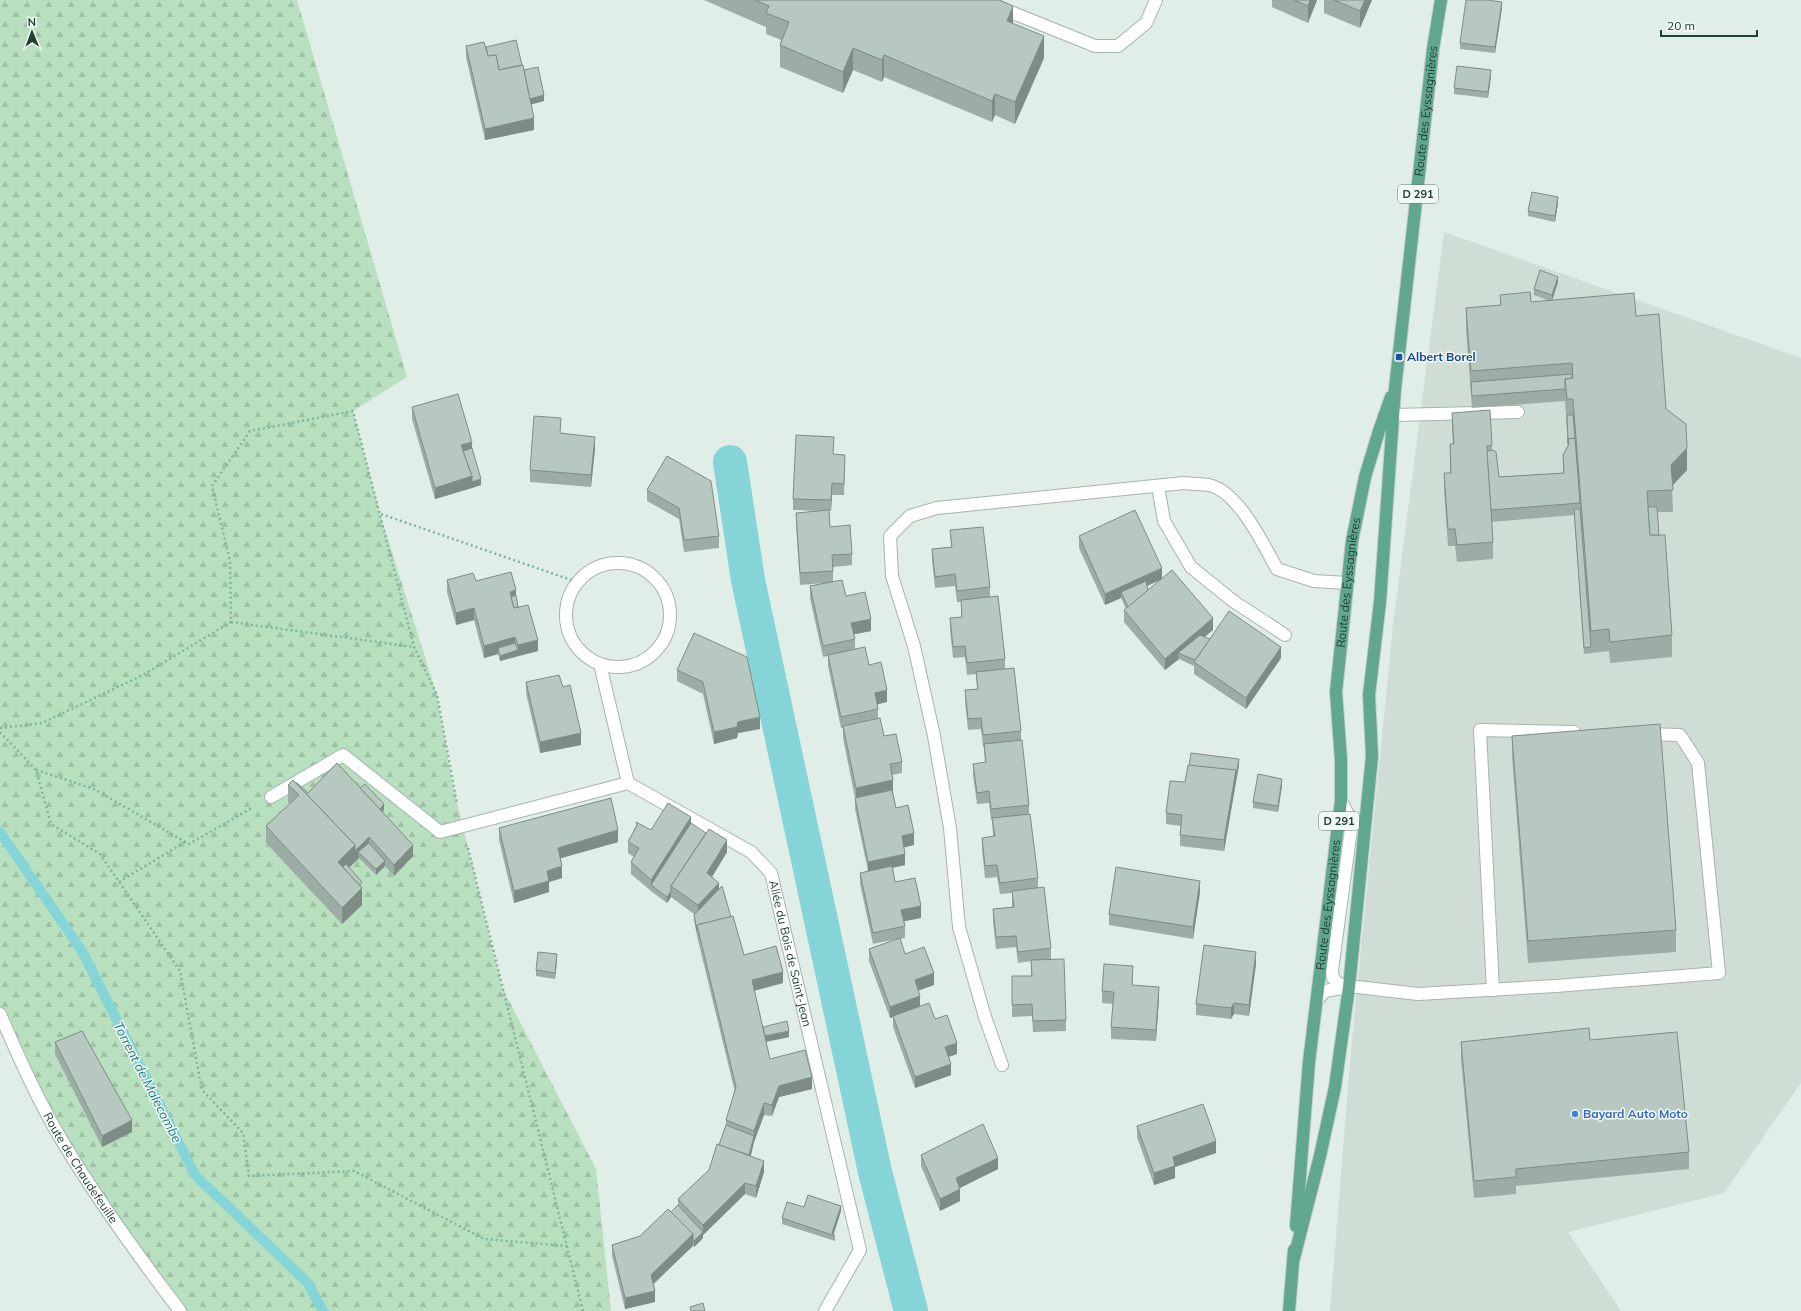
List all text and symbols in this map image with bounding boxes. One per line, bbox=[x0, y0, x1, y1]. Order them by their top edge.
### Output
north arrow bbox=[12, 12, 52, 52]
scale bar bbox=[1661, 12, 1757, 38]
text: N bbox=[28, 15, 36, 29]
text: 20 m bbox=[1667, 18, 1695, 33]
street label: Route des Eyssagnières bbox=[1411, 44, 1440, 177]
road number: D 291 bbox=[1398, 185, 1438, 203]
place label: Albert Borel bbox=[1407, 349, 1476, 364]
marker: Albert Borel bbox=[1394, 352, 1404, 362]
street label: Route des Eyssagnières bbox=[1333, 516, 1364, 648]
road number: D 291 bbox=[1319, 812, 1359, 830]
street label: Route des Eyssagnières bbox=[1312, 838, 1343, 971]
street label: Allée du Bois de Saint-Jean bbox=[766, 879, 815, 1028]
water label: Torrent de Malecombe bbox=[111, 1019, 185, 1145]
place label: Bayard Auto Moto bbox=[1583, 1106, 1688, 1121]
marker: Bayard Auto Moto bbox=[1570, 1109, 1580, 1119]
street label: Route de Chaudefeuille bbox=[40, 1110, 121, 1226]

